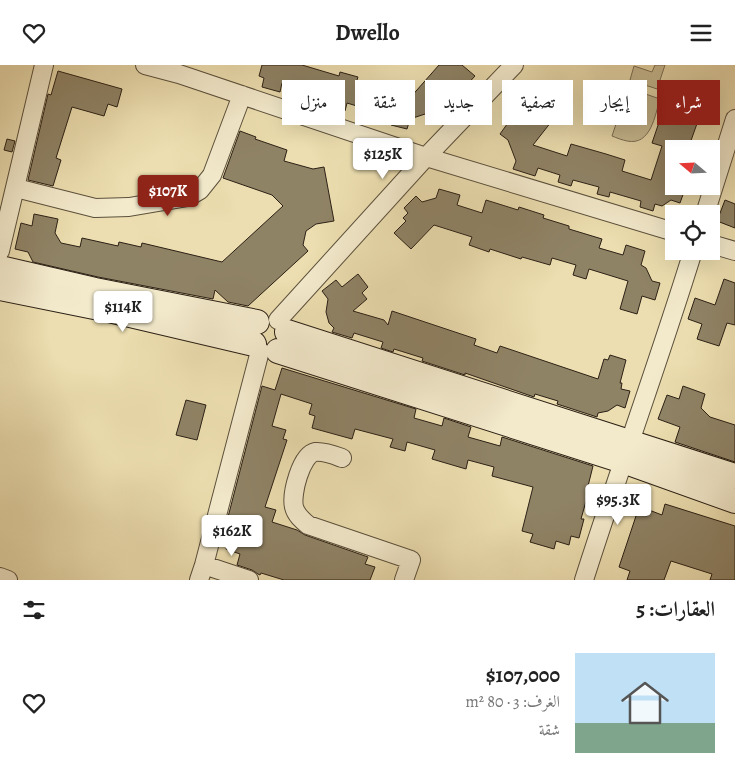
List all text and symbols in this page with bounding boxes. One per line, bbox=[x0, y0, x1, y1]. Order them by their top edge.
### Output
text: Dwello bbox=[335, 18, 400, 48]
icon: heart bbox=[20, 19, 48, 47]
icon: menu bbox=[687, 19, 715, 47]
chip: منزل bbox=[282, 80, 345, 125]
chip: شقة bbox=[355, 80, 415, 125]
chip: جديد bbox=[425, 80, 492, 125]
chip: تصفية bbox=[502, 80, 573, 125]
chip: إيجار bbox=[583, 80, 647, 125]
chip: شراء bbox=[657, 80, 720, 125]
pin: $125K bbox=[348, 137, 418, 180]
north arrow bbox=[665, 140, 720, 195]
map controls bbox=[665, 140, 720, 260]
text: $125K bbox=[364, 143, 402, 165]
pin: $107K bbox=[133, 175, 203, 217]
text: $107K bbox=[149, 180, 187, 202]
button: locate bbox=[665, 205, 720, 260]
pin: $114K bbox=[88, 291, 158, 333]
text: $114K bbox=[105, 296, 141, 318]
pin: $95.3K bbox=[577, 483, 659, 526]
text: $95.3K bbox=[596, 489, 640, 511]
pin: $162K bbox=[197, 515, 267, 557]
text: $162K bbox=[213, 520, 251, 542]
text: العقارات: 5 bbox=[636, 595, 715, 623]
icon: filters bbox=[20, 596, 48, 624]
text: $107,000 bbox=[486, 661, 560, 689]
icon: home bbox=[615, 673, 675, 733]
icon: heart bbox=[20, 689, 48, 717]
text: الغرف: 3 · 80 m² bbox=[465, 691, 560, 713]
text: شقة bbox=[539, 719, 560, 741]

